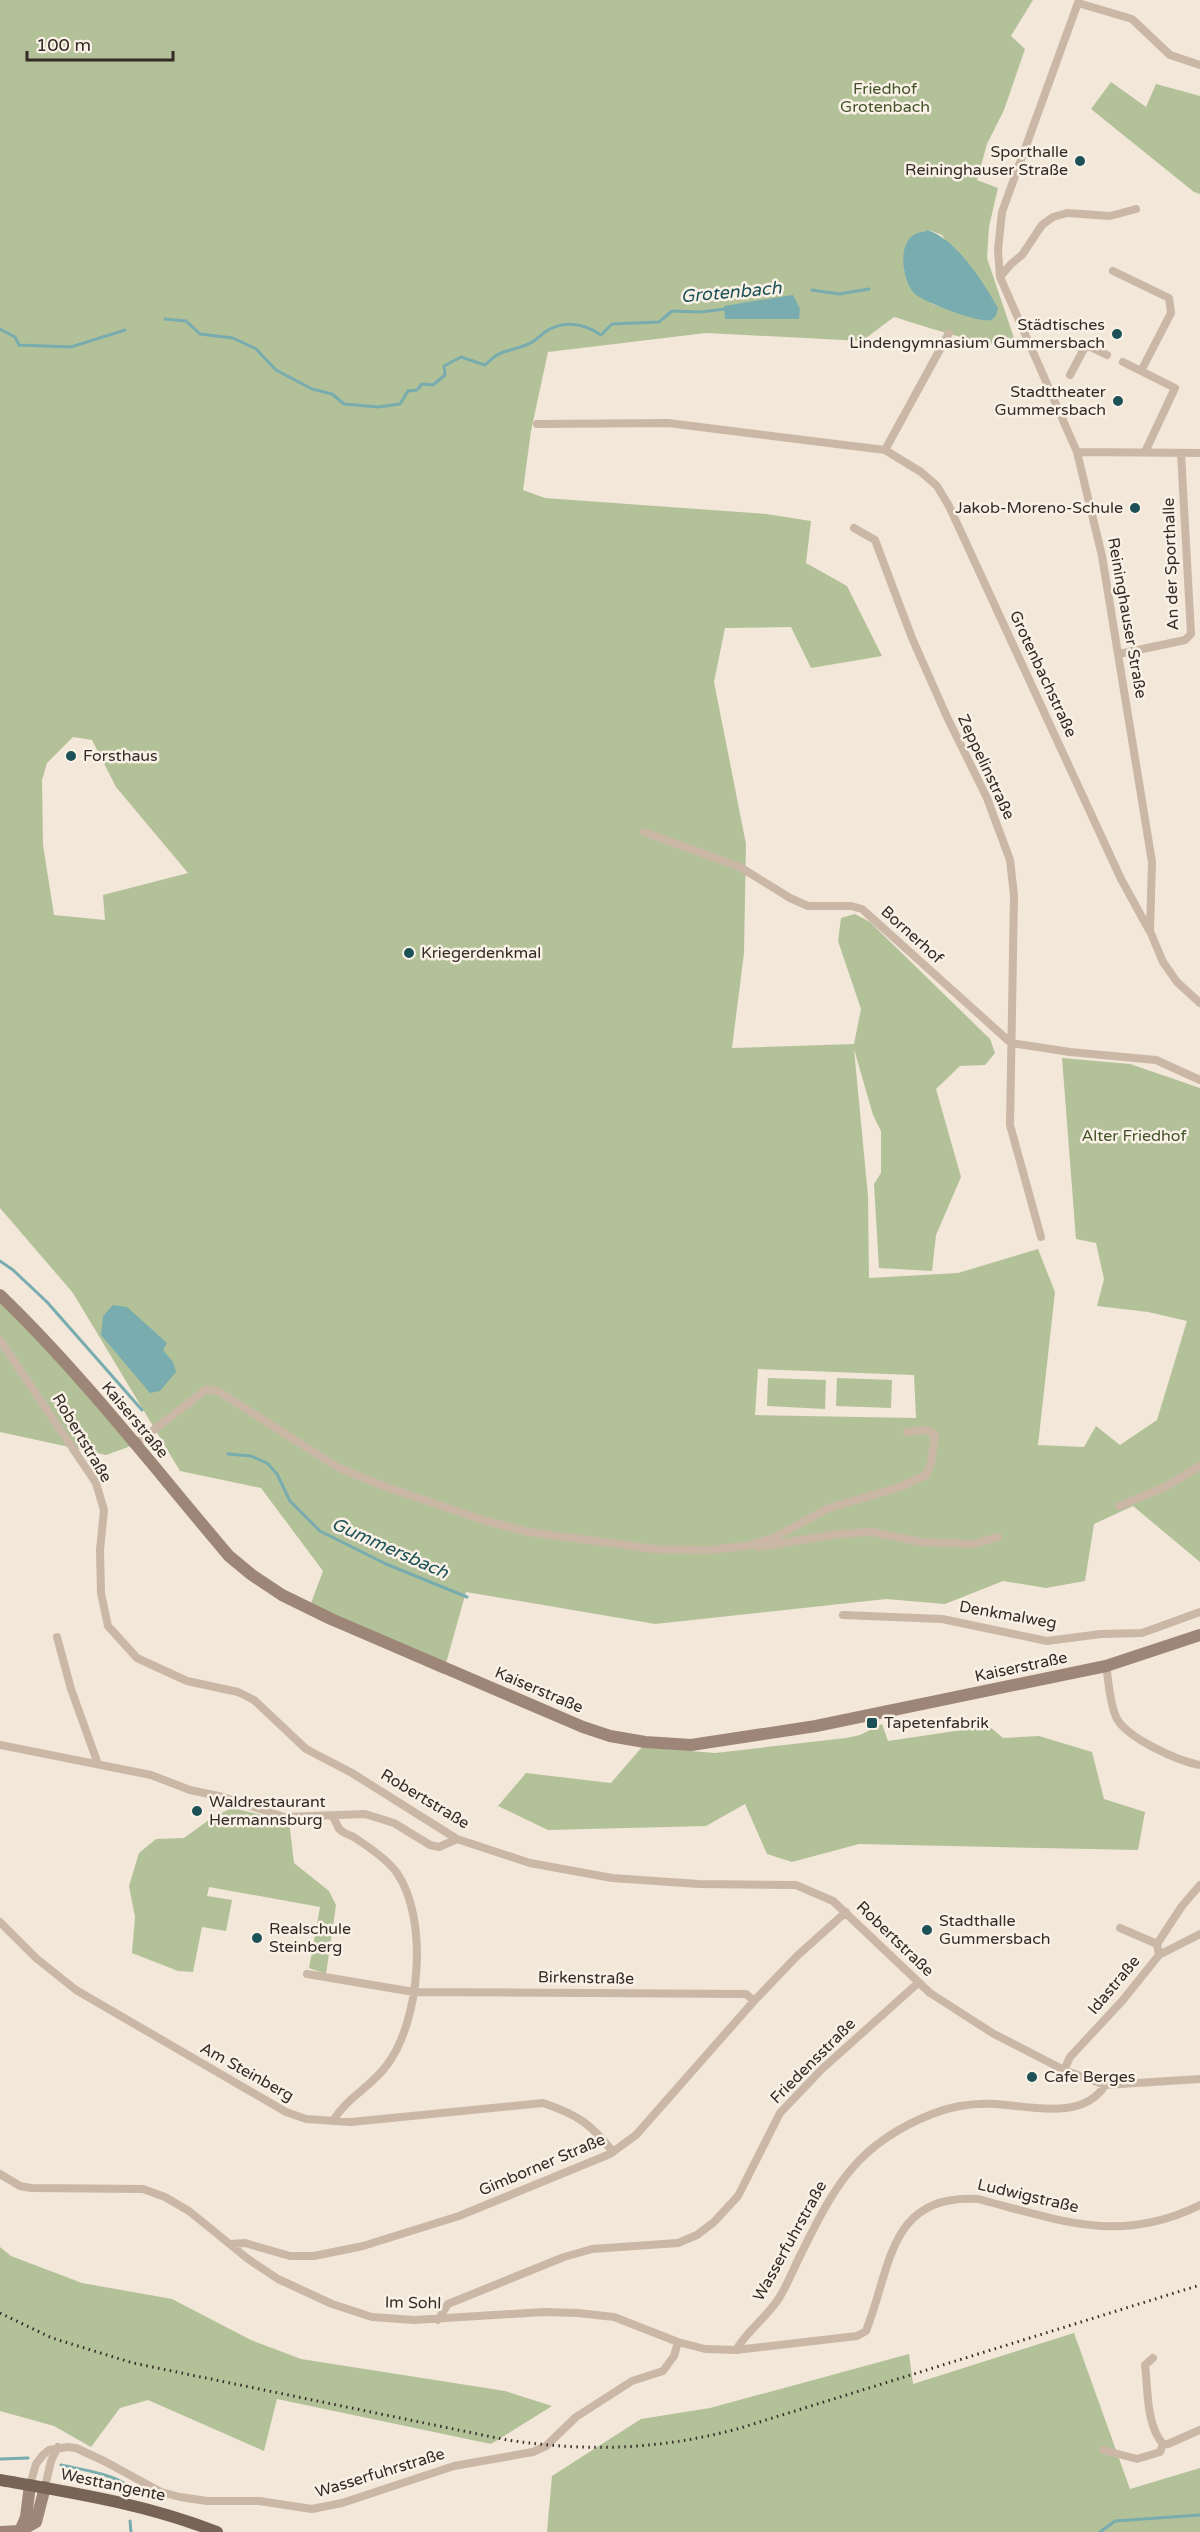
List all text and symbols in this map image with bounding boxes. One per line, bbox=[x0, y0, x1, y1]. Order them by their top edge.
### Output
scale bar bbox=[27, 24, 172, 62]
text: 100 m bbox=[36, 34, 91, 56]
park label: Friedhof Grotenbach bbox=[840, 79, 930, 117]
place label: Sporthalle Reininghauser Straße bbox=[905, 142, 1068, 180]
marker: Sporthalle Reininghauser Straße bbox=[1073, 154, 1087, 168]
water label: Grotenbach bbox=[680, 277, 783, 307]
place label: Städtisches Lindengymnasium Gummersbach bbox=[849, 315, 1105, 353]
marker: Städtisches Lindengymnasium Gummersbach bbox=[1110, 327, 1124, 341]
place label: Stadttheater Gummersbach bbox=[995, 382, 1107, 420]
marker: Stadttheater Gummersbach bbox=[1111, 394, 1125, 408]
street label: An der Sporthalle bbox=[1159, 497, 1183, 631]
place label: Jakob-Moreno-Schule bbox=[955, 498, 1123, 518]
marker: Jakob-Moreno-Schule bbox=[1128, 501, 1142, 515]
street label: Reininghauser Straße bbox=[1103, 536, 1151, 700]
street label: Grotenbachstraße bbox=[1005, 607, 1081, 741]
street label: Zeppelinstraße bbox=[953, 711, 1019, 823]
place label: Forsthaus bbox=[83, 746, 158, 766]
marker: Forsthaus bbox=[64, 749, 78, 763]
street label: Bornerhof bbox=[877, 902, 948, 969]
place label: Kriegerdenkmal bbox=[421, 943, 541, 963]
marker: Kriegerdenkmal bbox=[402, 946, 416, 960]
park label: Alter Friedhof bbox=[1081, 1126, 1188, 1146]
street label: Kaiserstraße bbox=[97, 1377, 173, 1463]
street label: Robertstraße bbox=[48, 1390, 116, 1486]
water label: Gummersbach bbox=[328, 1512, 453, 1584]
street label: Denkmalweg bbox=[958, 1597, 1058, 1633]
street label: Kaiserstraße bbox=[973, 1647, 1069, 1687]
street label: Kaiserstraße bbox=[492, 1662, 586, 1718]
place label: Tapetenfabrik bbox=[884, 1713, 989, 1733]
marker: Tapetenfabrik bbox=[865, 1716, 879, 1730]
street label: Robertstraße bbox=[377, 1765, 473, 1833]
place label: Waldrestaurant Hermannsburg bbox=[209, 1792, 326, 1830]
marker: Waldrestaurant Hermannsburg bbox=[190, 1804, 204, 1818]
street label: Robertstraße bbox=[852, 1897, 938, 1981]
place label: Stadthalle Gummersbach bbox=[939, 1911, 1050, 1949]
place label: Realschule Steinberg bbox=[269, 1919, 351, 1957]
marker: Stadthalle Gummersbach bbox=[920, 1923, 934, 1937]
marker: Realschule Steinberg bbox=[250, 1931, 264, 1945]
street label: Idastraße bbox=[1084, 1951, 1144, 2019]
street label: Birkenstraße bbox=[538, 1967, 634, 1989]
street label: Friedensstraße bbox=[766, 2014, 860, 2108]
street label: Am Steinberg bbox=[197, 2038, 297, 2106]
place label: Cafe Berges bbox=[1044, 2067, 1136, 2087]
marker: Cafe Berges bbox=[1025, 2070, 1039, 2084]
street label: Gimborner Straße bbox=[476, 2129, 608, 2201]
street label: Ludwigstraße bbox=[975, 2175, 1081, 2217]
street label: Wasserfuhrstraße bbox=[749, 2177, 831, 2305]
street label: Im Sohl bbox=[385, 2293, 441, 2313]
street label: Wasserfuhrstraße bbox=[313, 2444, 447, 2502]
street label: Westtangente bbox=[59, 2464, 167, 2506]

